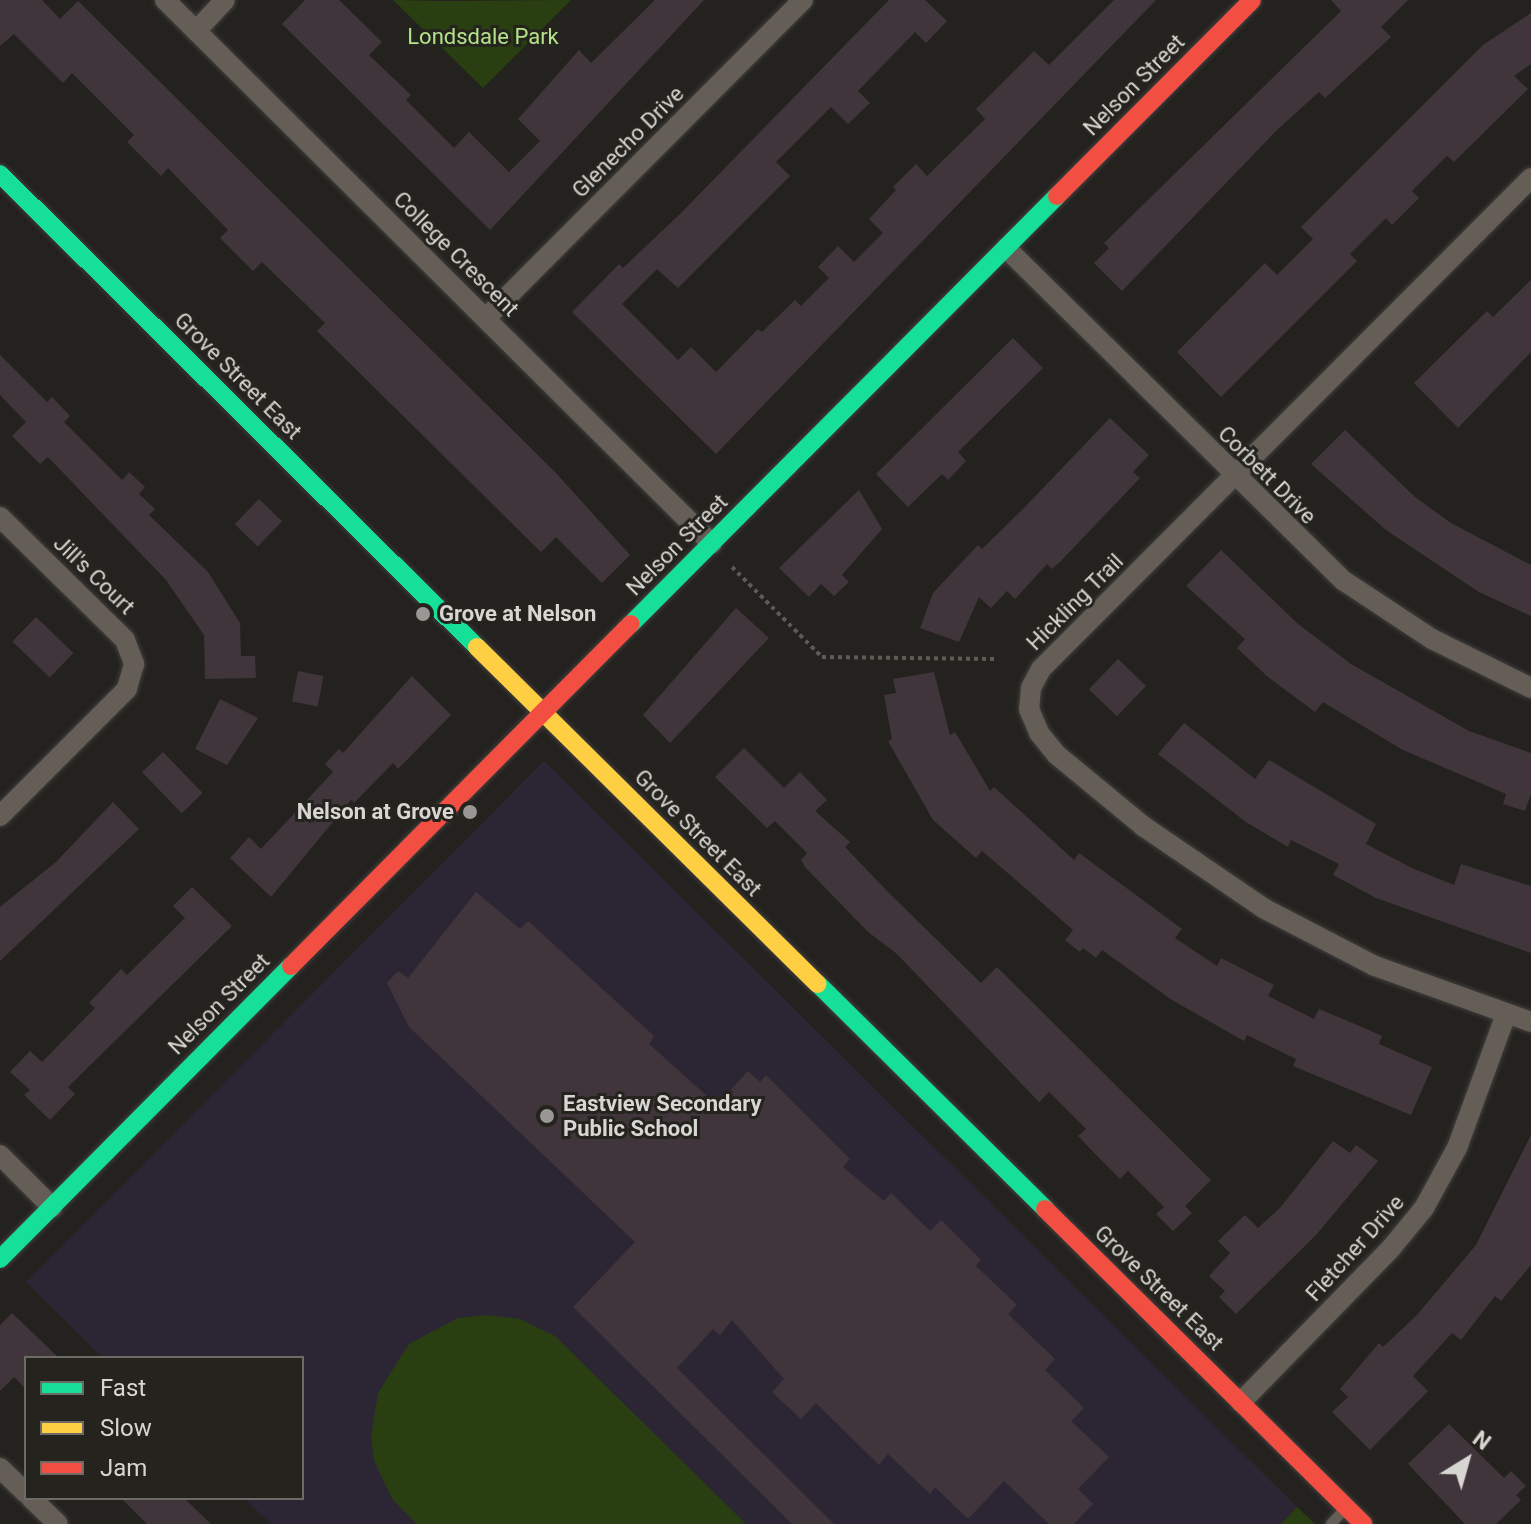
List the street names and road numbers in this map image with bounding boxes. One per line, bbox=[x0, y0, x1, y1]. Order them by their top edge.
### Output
street label: Nelson Street bbox=[1078, 29, 1190, 141]
street label: Glenecho Drive bbox=[567, 81, 689, 203]
street label: College Crescent bbox=[388, 186, 524, 322]
street label: Grove Street East bbox=[169, 307, 307, 445]
street label: Corbett Drive bbox=[1213, 421, 1321, 529]
street label: Nelson Street bbox=[621, 489, 733, 601]
street label: Jill's Court bbox=[48, 530, 140, 620]
street label: Hickling Trail bbox=[1021, 548, 1129, 656]
street label: Grove Street East bbox=[629, 764, 767, 902]
street label: Nelson Street bbox=[163, 948, 275, 1060]
street label: Fletcher Drive bbox=[1300, 1189, 1410, 1307]
street label: Grove Street East bbox=[1089, 1220, 1229, 1356]

